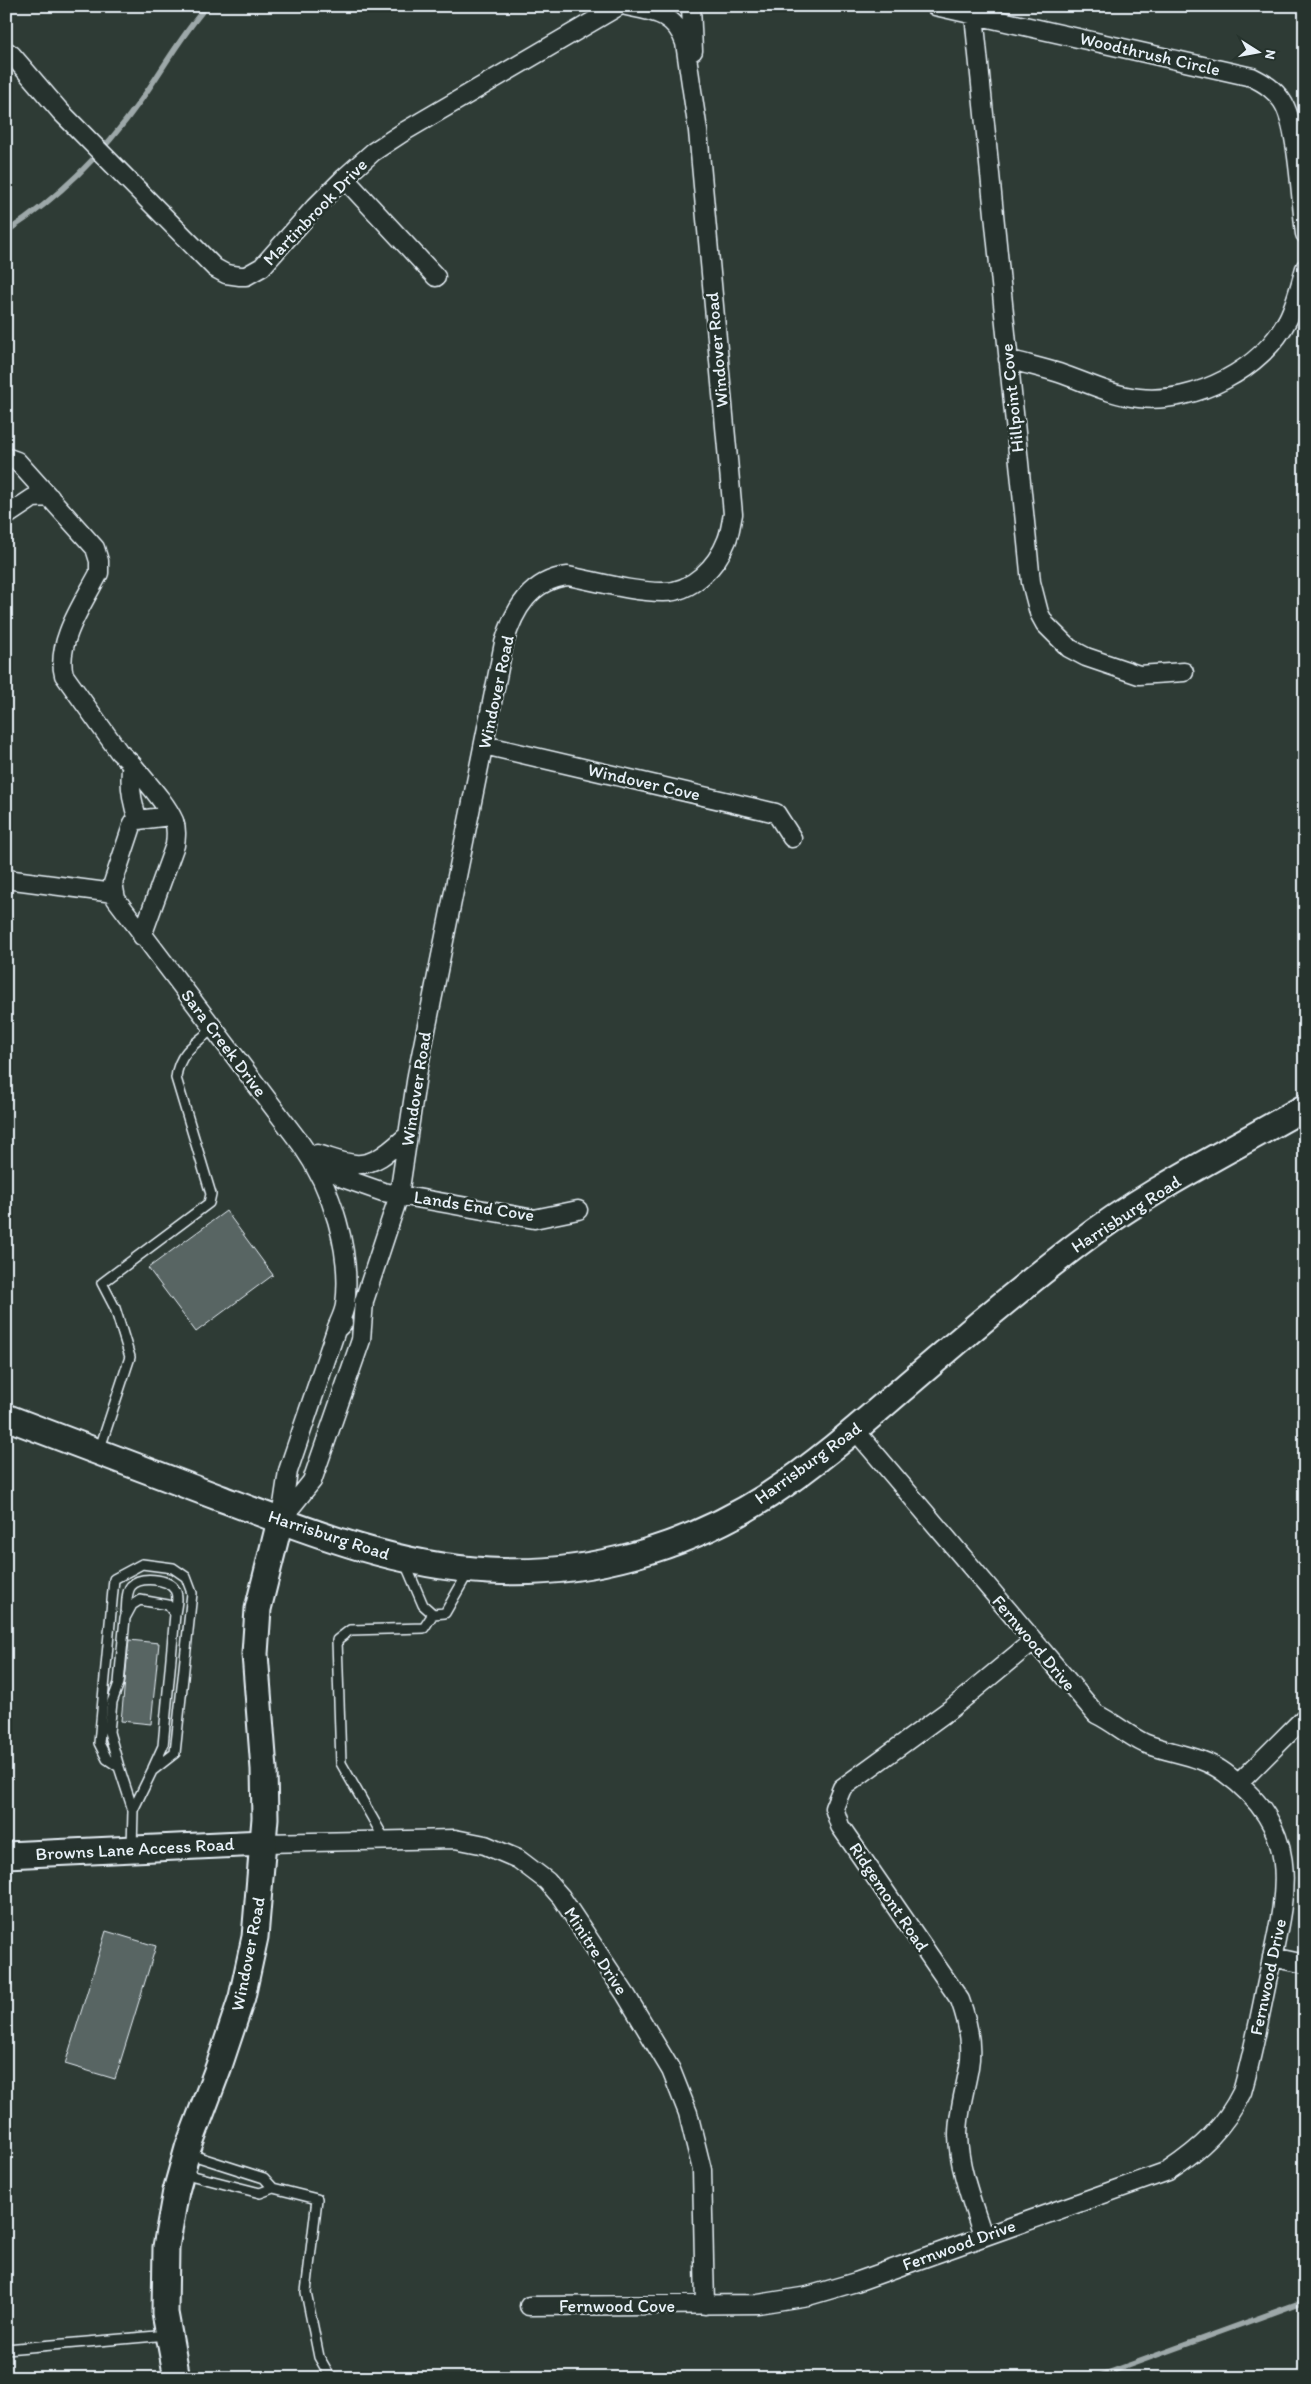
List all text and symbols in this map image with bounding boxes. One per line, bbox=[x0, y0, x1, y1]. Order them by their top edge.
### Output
street label: Woodthrush Circle bbox=[1078, 27, 1222, 81]
north arrow bbox=[1234, 28, 1284, 78]
text: N bbox=[1261, 48, 1280, 61]
street label: Martinbrook Drive bbox=[258, 154, 372, 270]
street label: Windover Road bbox=[701, 291, 733, 409]
street label: Hillpoint Cove bbox=[995, 343, 1029, 453]
street label: Windover Road bbox=[473, 633, 519, 751]
street label: Windover Cove bbox=[586, 758, 702, 806]
street label: Sara Creek Drive bbox=[176, 985, 272, 1101]
street label: Windover Road bbox=[396, 1030, 436, 1148]
street label: Harrisburg Road bbox=[1067, 1170, 1185, 1258]
street label: Lands End Cove bbox=[412, 1186, 536, 1226]
street label: Harrisburg Road bbox=[750, 1417, 866, 1509]
street label: Harrisburg Road bbox=[265, 1505, 393, 1565]
street label: Fernwood Drive bbox=[987, 1590, 1081, 1696]
street label: Browns Lane Access Road bbox=[35, 1833, 235, 1865]
street label: Ridgemont Road bbox=[844, 1838, 934, 1956]
street label: Windover Road bbox=[226, 1895, 270, 2013]
street label: Minitre Drive bbox=[559, 1903, 633, 1999]
street label: Fernwood Drive bbox=[1245, 1917, 1291, 2037]
street label: Fernwood Drive bbox=[899, 2214, 1019, 2276]
street label: Fernwood Cove bbox=[559, 2295, 675, 2317]

